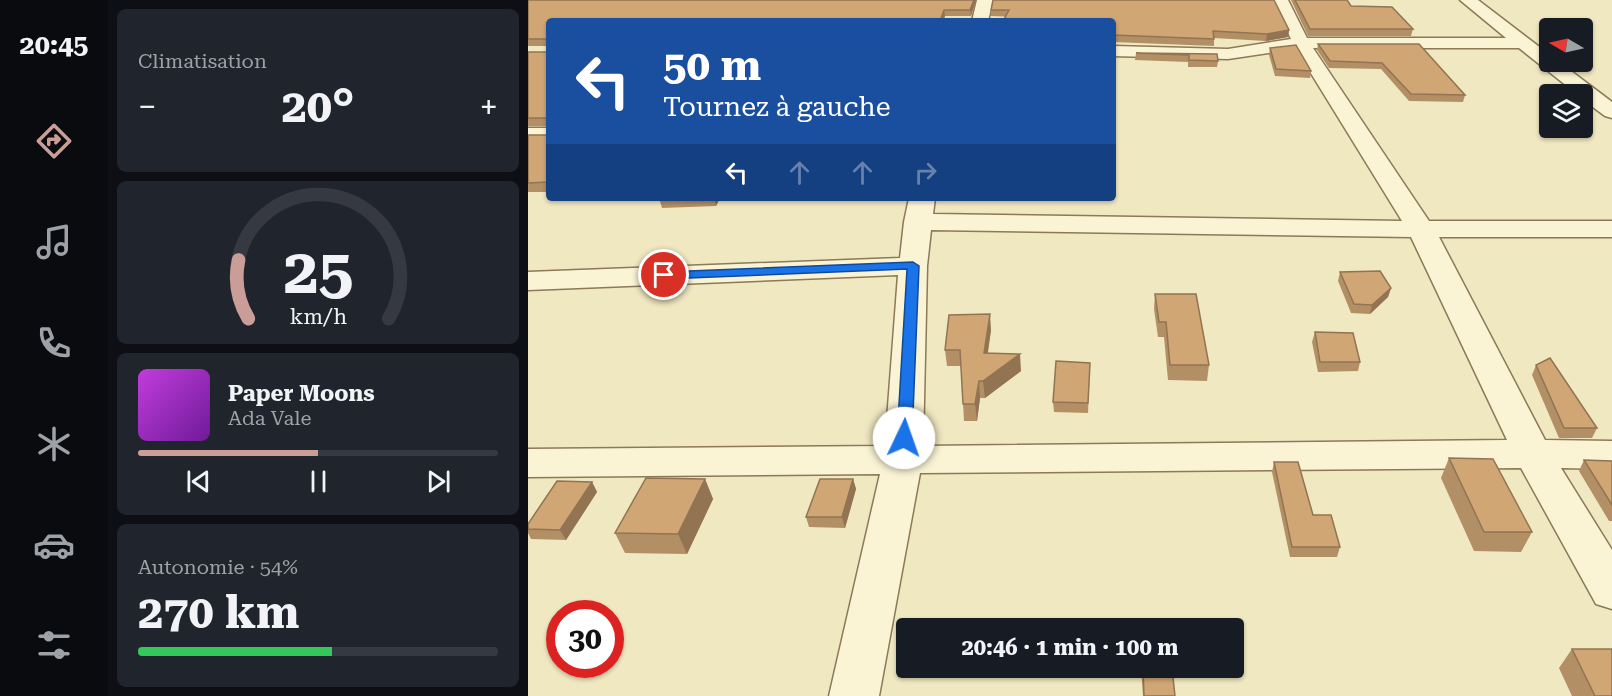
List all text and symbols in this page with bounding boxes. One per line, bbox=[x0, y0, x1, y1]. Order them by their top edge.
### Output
north arrow bbox=[1539, 18, 1593, 72]
map controls bbox=[1539, 18, 1593, 138]
text: 20:45 bbox=[20, 29, 88, 61]
text: 50 m bbox=[663, 41, 761, 90]
icon: left bbox=[564, 42, 642, 120]
text: Climatisation bbox=[138, 49, 267, 73]
text: 20° bbox=[282, 80, 354, 133]
button: layers bbox=[1539, 84, 1593, 138]
text: − bbox=[138, 87, 156, 126]
text: + bbox=[480, 87, 498, 126]
text: Tournez à gauche bbox=[663, 91, 891, 123]
icon: directions bbox=[33, 120, 75, 162]
icon: left bbox=[720, 156, 753, 189]
icon: ahead bbox=[783, 156, 816, 189]
icon: ahead bbox=[846, 156, 879, 189]
icon: right bbox=[909, 156, 942, 189]
icon: music bbox=[33, 221, 75, 263]
text: 25 bbox=[283, 235, 353, 308]
pin bbox=[638, 249, 689, 300]
icon: arrive bbox=[647, 258, 680, 291]
text: km/h bbox=[289, 305, 347, 330]
icon: phone bbox=[33, 322, 75, 364]
text: Paper Moons bbox=[228, 381, 375, 406]
text: Ada Vale bbox=[228, 406, 311, 430]
position arrow bbox=[872, 406, 936, 470]
icon: climate bbox=[33, 423, 75, 465]
icon: previous bbox=[182, 465, 215, 498]
icon: pause bbox=[302, 465, 335, 498]
icon: next bbox=[422, 465, 455, 498]
icon: car bbox=[33, 524, 75, 566]
text: Autonomie · 54% bbox=[138, 555, 298, 579]
text: 270 km bbox=[138, 586, 299, 639]
speed limit sign: 30 bbox=[546, 600, 624, 678]
icon: filters bbox=[33, 624, 75, 666]
text: 20:46 · 1 min · 100 m bbox=[961, 635, 1179, 660]

